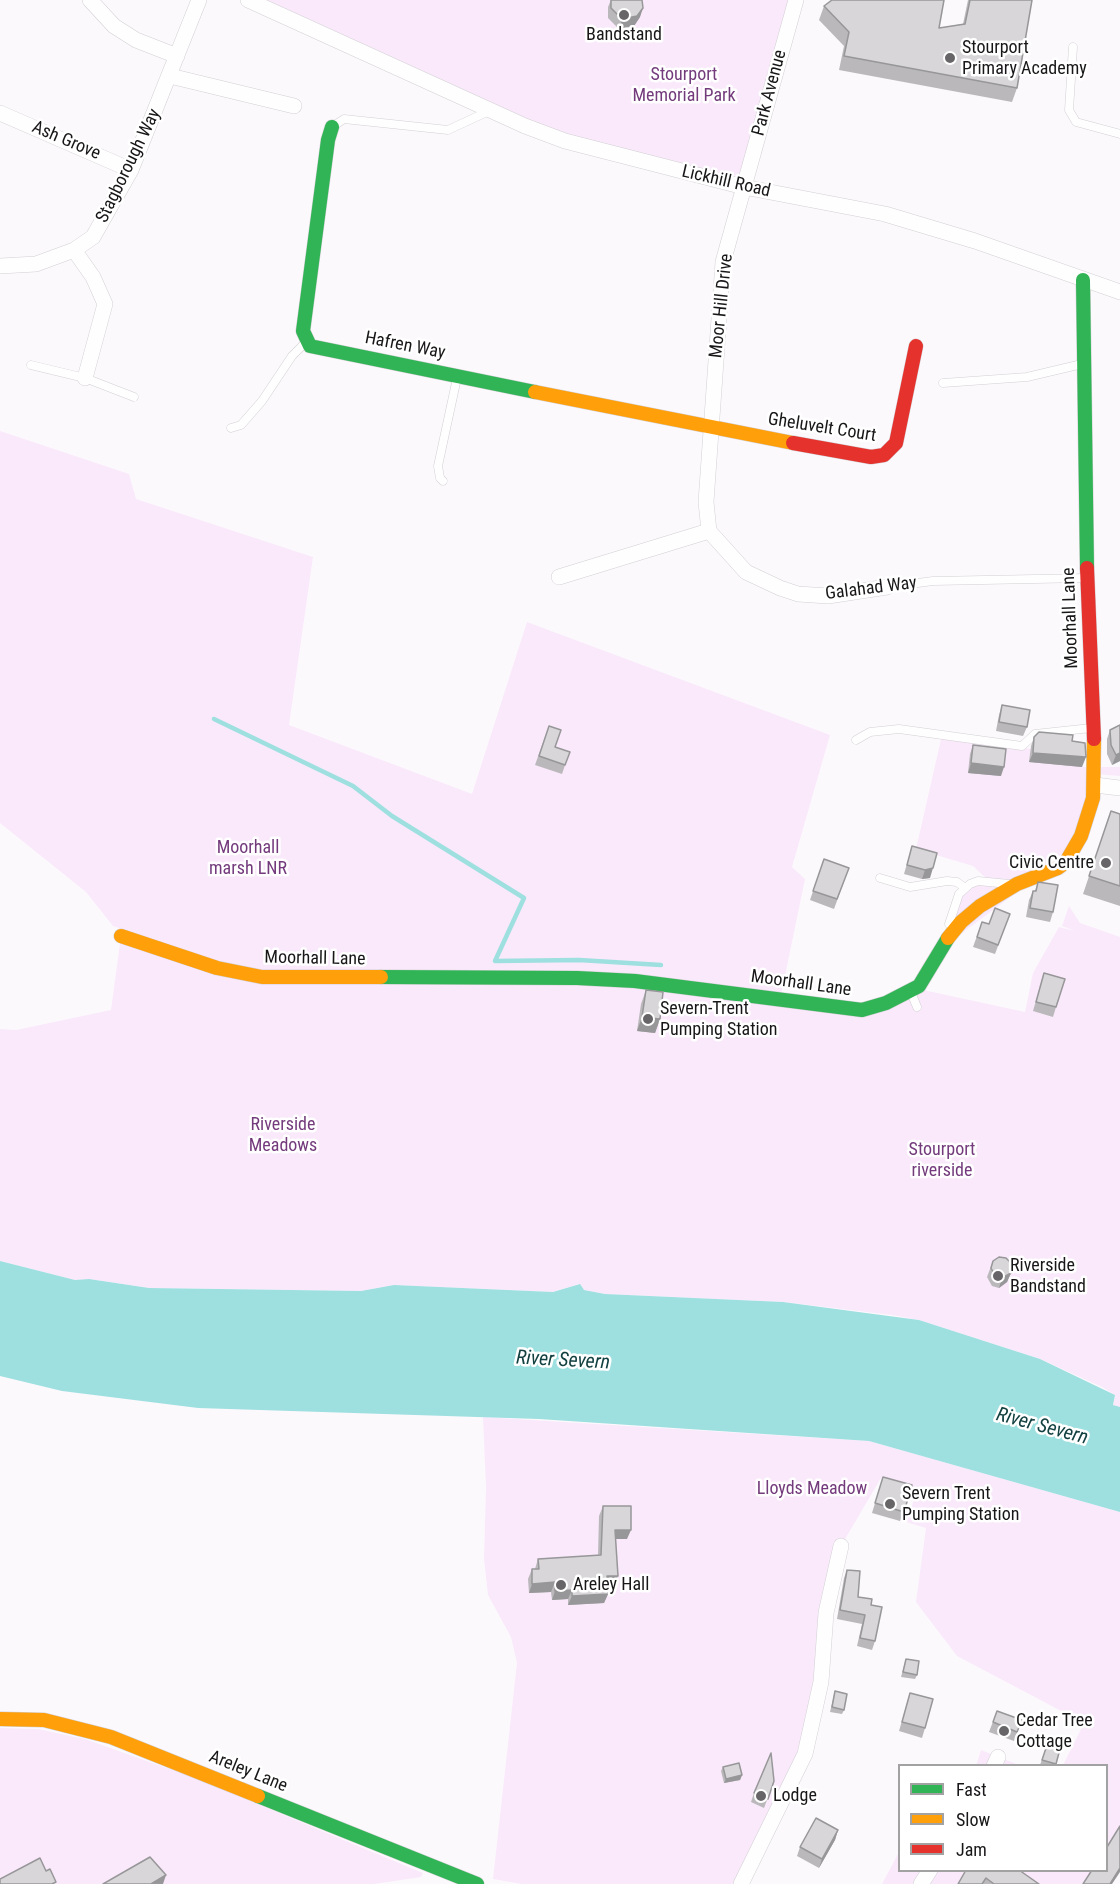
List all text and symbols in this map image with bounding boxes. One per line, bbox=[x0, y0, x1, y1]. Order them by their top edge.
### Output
marker: Bandstand bbox=[617, 8, 631, 22]
place label: Bandstand bbox=[586, 24, 662, 46]
place label: Stourport Primary Academy bbox=[962, 37, 1087, 80]
street label: Park Avenue bbox=[748, 48, 792, 138]
marker: Stourport Primary Academy bbox=[943, 51, 957, 65]
park label: Stourport Memorial Park bbox=[632, 64, 736, 106]
street label: Stagborough Way bbox=[92, 105, 166, 227]
street label: Ash Grove bbox=[29, 117, 103, 165]
street label: Lickhill Road bbox=[679, 161, 773, 203]
street label: Moor Hill Drive bbox=[706, 253, 738, 359]
street label: Hafren Way bbox=[363, 328, 447, 364]
street label: Gheluvelt Court bbox=[766, 409, 878, 447]
street label: Moorhall Lane bbox=[1058, 567, 1084, 669]
street label: Galahad Way bbox=[824, 573, 918, 605]
park label: Moorhall marsh LNR bbox=[209, 837, 287, 880]
place label: Civic Centre bbox=[1009, 852, 1094, 874]
marker: Civic Centre bbox=[1099, 856, 1113, 870]
street label: Moorhall Lane bbox=[264, 947, 366, 971]
street label: Moorhall Lane bbox=[749, 966, 853, 1002]
place label: Severn-Trent Pumping Station bbox=[660, 998, 777, 1040]
marker: Severn-Trent Pumping Station bbox=[641, 1012, 655, 1026]
park label: Riverside Meadows bbox=[249, 1114, 317, 1156]
park label: Stourport riverside bbox=[909, 1139, 975, 1182]
place label: Riverside Bandstand bbox=[1010, 1255, 1086, 1298]
marker: Riverside Bandstand bbox=[991, 1269, 1005, 1283]
water label: River Severn bbox=[515, 1347, 611, 1375]
water label: River Severn bbox=[993, 1403, 1091, 1451]
park label: Lloyds Meadow bbox=[757, 1478, 867, 1500]
place label: Severn Trent Pumping Station bbox=[902, 1483, 1019, 1526]
marker: Severn Trent Pumping Station bbox=[883, 1497, 897, 1511]
place label: Areley Hall bbox=[573, 1574, 649, 1596]
marker: Areley Hall bbox=[554, 1578, 568, 1592]
place label: Cedar Tree Cottage bbox=[1016, 1710, 1093, 1752]
marker: Cedar Tree Cottage bbox=[997, 1724, 1011, 1738]
street label: Areley Lane bbox=[206, 1747, 290, 1797]
legend bbox=[898, 1764, 1108, 1872]
text: Fast bbox=[956, 1779, 987, 1800]
place label: Lodge bbox=[773, 1785, 817, 1807]
marker: Lodge bbox=[754, 1789, 768, 1803]
text: Slow bbox=[956, 1809, 990, 1830]
text: Jam bbox=[956, 1839, 987, 1860]

